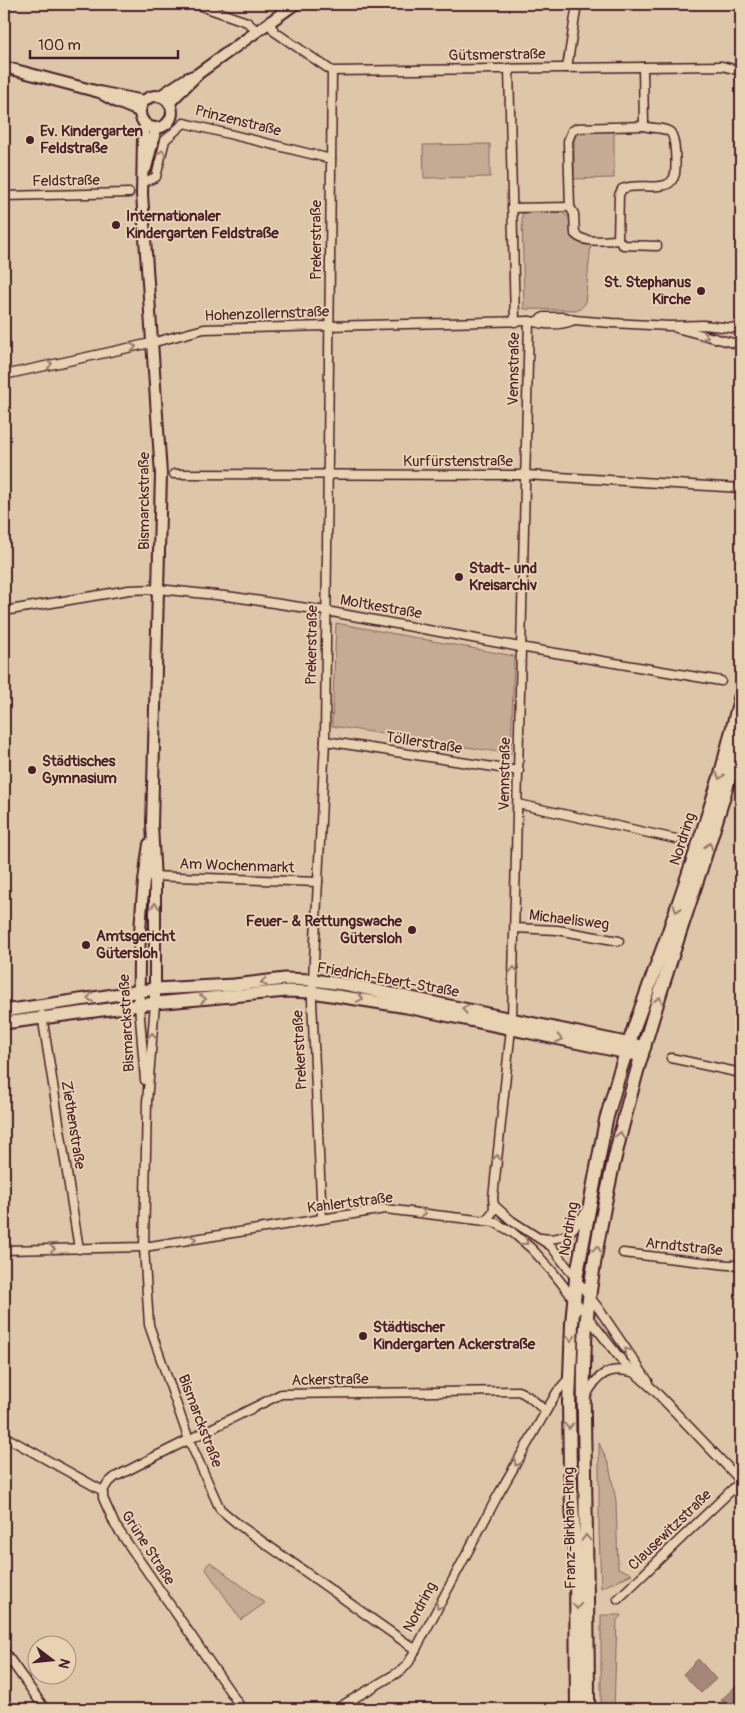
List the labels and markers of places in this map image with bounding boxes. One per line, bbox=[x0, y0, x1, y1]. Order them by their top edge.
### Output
place label: Ev. Kindergarten Feldstraße bbox=[40, 122, 143, 158]
marker: Ev. Kindergarten Feldstraße bbox=[24, 134, 36, 146]
place label: Internationaler Kindergarten Feldstraße bbox=[126, 207, 279, 243]
marker: Internationaler Kindergarten Feldstraße bbox=[110, 219, 122, 231]
place label: St. Stephanus Kirche bbox=[604, 273, 692, 309]
marker: St. Stephanus Kirche bbox=[695, 285, 707, 297]
place label: Stadt- und Kreisarchiv bbox=[469, 559, 537, 595]
marker: Stadt- und Kreisarchiv bbox=[453, 571, 465, 583]
place label: Städtisches Gymnasium bbox=[42, 752, 117, 788]
marker: Städtisches Gymnasium bbox=[26, 764, 38, 776]
place label: Feuer- & Rettungswache Gütersloh bbox=[246, 912, 403, 948]
marker: Feuer- & Rettungswache Gütersloh bbox=[406, 924, 418, 936]
place label: Amtsgericht Gütersloh bbox=[96, 927, 176, 963]
marker: Amtsgericht Gütersloh bbox=[80, 939, 92, 951]
place label: Städtischer Kindergarten Ackerstraße bbox=[373, 1318, 536, 1354]
marker: Städtischer Kindergarten Ackerstraße bbox=[357, 1330, 369, 1342]

